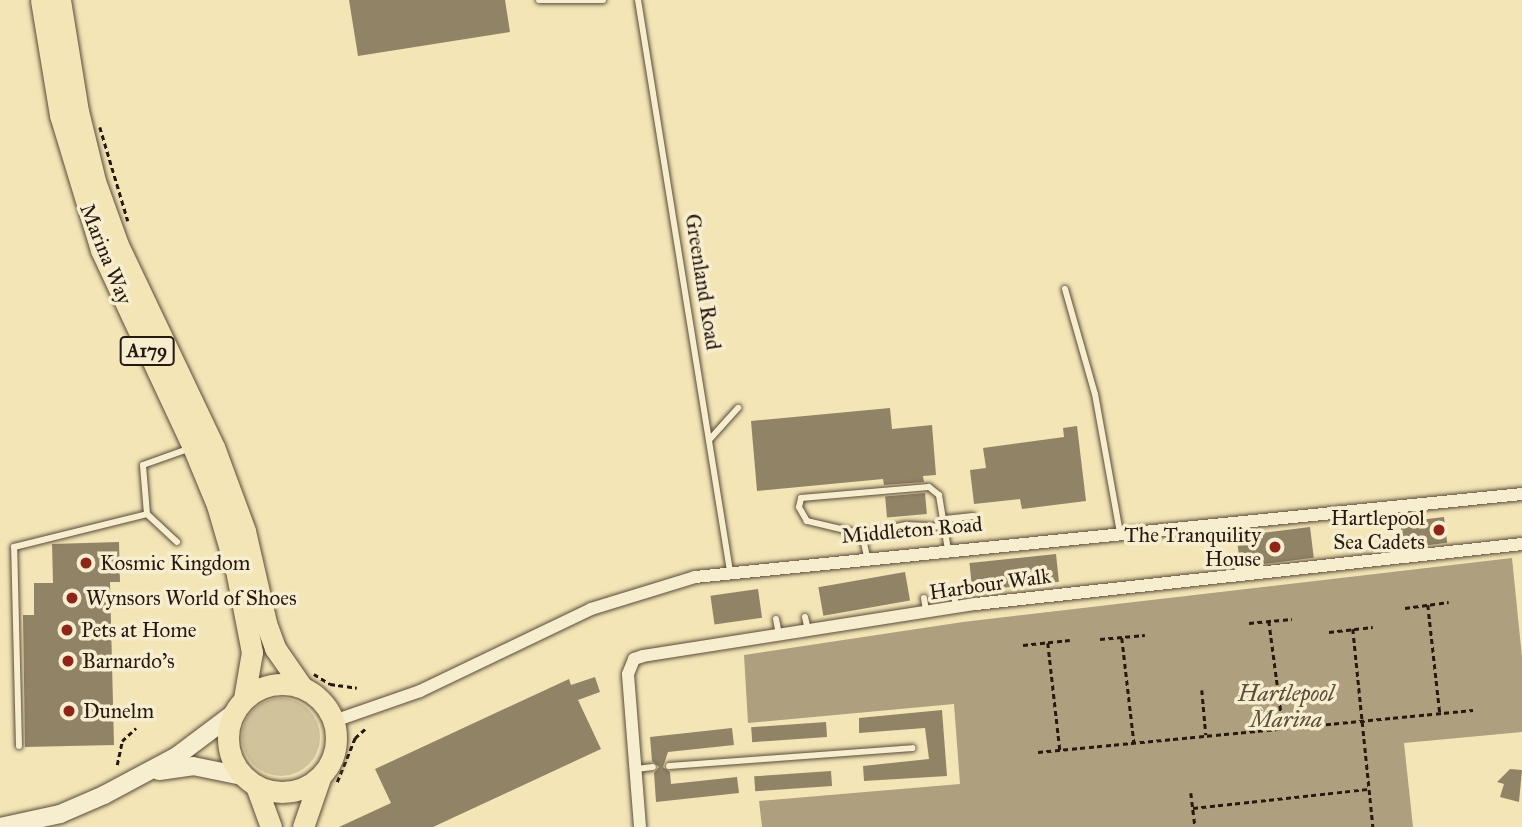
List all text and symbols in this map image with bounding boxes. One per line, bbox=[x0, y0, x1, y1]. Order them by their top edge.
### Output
street label: Marina Way bbox=[74, 200, 138, 308]
street label: Greenland Road bbox=[680, 212, 726, 352]
road number: A179 bbox=[119, 336, 175, 366]
place label: Hartlepool Sea Cadets bbox=[1331, 505, 1425, 555]
street label: Middleton Road bbox=[840, 511, 984, 549]
place label: The Tranquility House bbox=[1124, 522, 1261, 572]
marker: Hartlepool Sea Cadets bbox=[1431, 522, 1447, 538]
marker: The Tranquility House bbox=[1267, 539, 1283, 555]
place label: Kosmic Kingdom bbox=[100, 550, 250, 576]
marker: Kosmic Kingdom bbox=[78, 555, 94, 571]
street label: Harbour Walk bbox=[928, 563, 1052, 605]
place label: Wynsors World of Shoes bbox=[86, 585, 297, 611]
marker: Wynsors World of Shoes bbox=[64, 590, 80, 606]
place label: Pets at Home bbox=[81, 617, 197, 643]
marker: Pets at Home bbox=[59, 622, 75, 638]
place label: Barnardo's bbox=[82, 648, 175, 674]
marker: Barnardo's bbox=[60, 653, 76, 669]
water label: Hartlepool Marina bbox=[1238, 679, 1334, 733]
place label: Dunelm bbox=[83, 698, 154, 724]
marker: Dunelm bbox=[61, 703, 77, 719]

